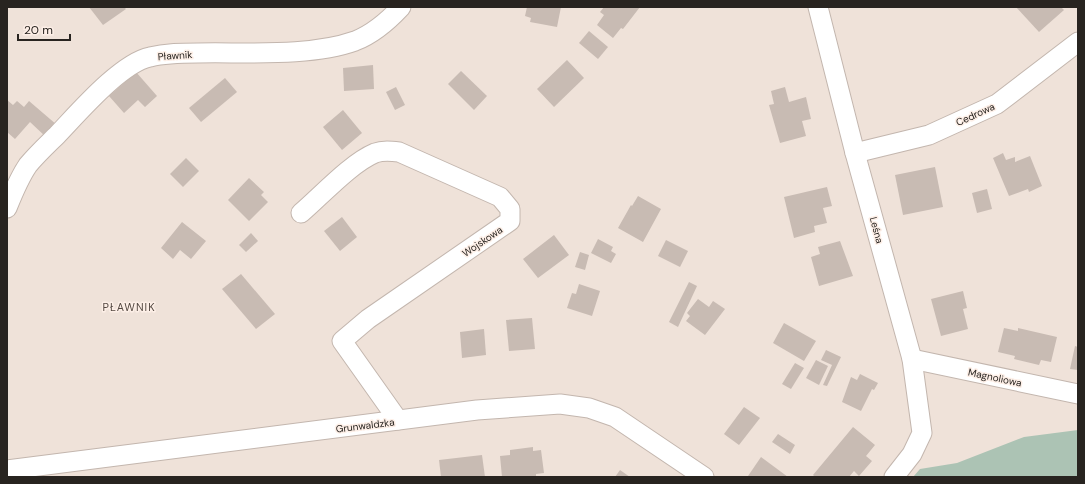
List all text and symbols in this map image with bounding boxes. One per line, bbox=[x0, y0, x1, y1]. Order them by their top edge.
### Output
scale bar bbox=[18, 16, 70, 42]
text: 20 m bbox=[24, 22, 53, 38]
street label: Pławnik bbox=[157, 48, 193, 63]
street label: Cedrowa bbox=[954, 100, 997, 129]
street label: Leśna bbox=[867, 215, 886, 245]
street label: Wojskowa bbox=[460, 223, 505, 260]
district label: PŁAWNIK bbox=[102, 300, 156, 314]
street label: Magnoliowa bbox=[967, 365, 1023, 389]
street label: Grunwaldzka bbox=[335, 415, 395, 436]

